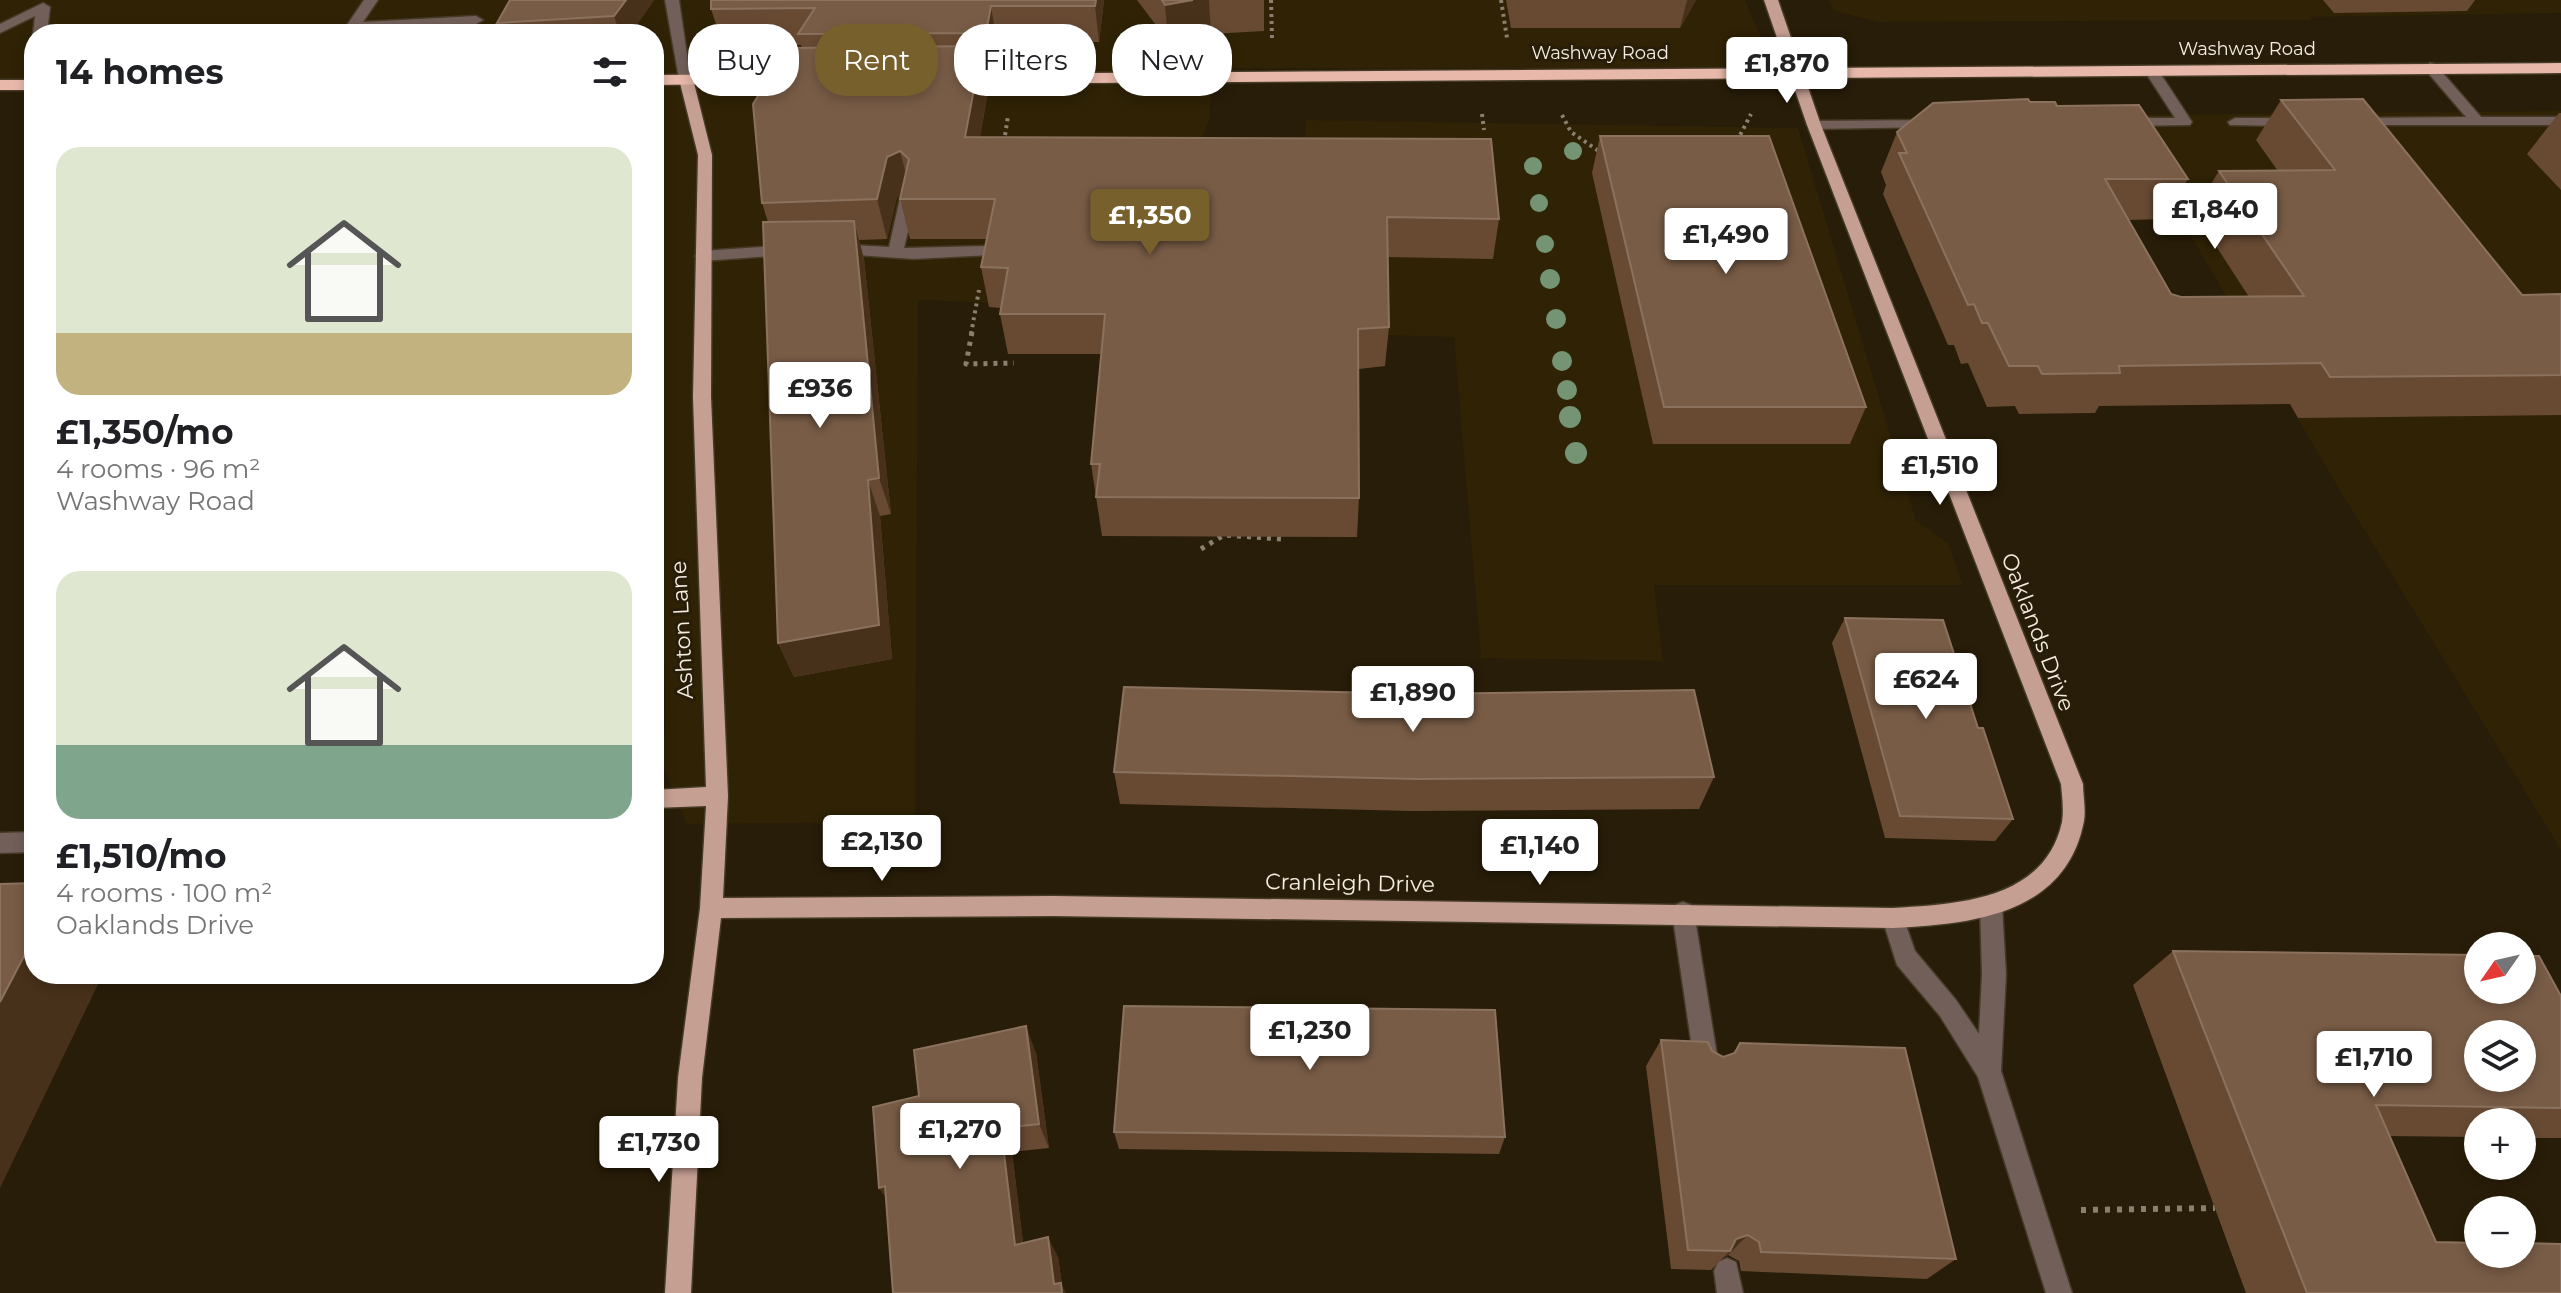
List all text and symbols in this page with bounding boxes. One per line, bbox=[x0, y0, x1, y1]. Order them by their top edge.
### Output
chip: Buy bbox=[688, 24, 799, 96]
chip: Rent bbox=[815, 24, 938, 96]
chip: Filters bbox=[954, 24, 1096, 96]
chip: New bbox=[1112, 24, 1232, 96]
pin: £1,870 bbox=[1722, 37, 1852, 105]
street label: Washway Road bbox=[2178, 38, 2316, 60]
street label: Washway Road bbox=[1531, 42, 1669, 64]
text: £1,870 bbox=[1744, 47, 1830, 79]
icon: filters bbox=[588, 50, 632, 94]
text: 14 homes bbox=[56, 51, 224, 93]
pin: £1,840 bbox=[2150, 183, 2280, 251]
pin: £1,350 bbox=[1085, 189, 1215, 257]
text: £1,840 bbox=[2171, 193, 2259, 225]
icon: home bbox=[272, 199, 416, 343]
text: £1,350 bbox=[1108, 199, 1192, 231]
pin: £1,490 bbox=[1661, 208, 1791, 276]
text: £1,490 bbox=[1683, 218, 1769, 250]
pin: £936 bbox=[773, 362, 867, 430]
text: £936 bbox=[787, 372, 853, 404]
text: £1,350/mo bbox=[56, 411, 233, 453]
pin: £1,510 bbox=[1875, 439, 2005, 507]
text: £1,510 bbox=[1901, 449, 1979, 481]
text: 4 rooms · 96 m² bbox=[56, 453, 260, 485]
text: Washway Road bbox=[56, 485, 255, 517]
street label: Oaklands Drive bbox=[1995, 549, 2081, 715]
street label: Ashton Lane bbox=[665, 560, 699, 700]
icon: home bbox=[272, 623, 416, 767]
pin: £624 bbox=[1879, 653, 1973, 721]
text: £624 bbox=[1893, 663, 1959, 695]
pin: £1,890 bbox=[1348, 666, 1478, 734]
text: £1,890 bbox=[1370, 676, 1456, 708]
pin: £2,130 bbox=[817, 815, 947, 883]
pin: £1,140 bbox=[1475, 819, 1605, 887]
text: £2,130 bbox=[841, 825, 923, 857]
text: £1,140 bbox=[1500, 829, 1580, 861]
text: £1,510/mo bbox=[56, 835, 227, 877]
street label: Cranleigh Drive bbox=[1265, 868, 1435, 898]
text: 4 rooms · 100 m² bbox=[56, 877, 273, 909]
text: Oaklands Drive bbox=[56, 909, 254, 941]
north arrow bbox=[2464, 932, 2536, 1004]
map controls bbox=[2464, 932, 2536, 1268]
pin: £1,230 bbox=[1245, 1004, 1375, 1072]
text: £1,230 bbox=[1268, 1014, 1352, 1046]
button: layers bbox=[2464, 1020, 2536, 1092]
pin: £1,710 bbox=[2309, 1031, 2439, 1099]
text: £1,710 bbox=[2335, 1041, 2413, 1073]
pin: £1,270 bbox=[895, 1103, 1025, 1171]
button: + bbox=[2464, 1108, 2536, 1180]
text: £1,270 bbox=[918, 1113, 1002, 1145]
pin: £1,730 bbox=[594, 1116, 724, 1184]
text: £1,730 bbox=[617, 1126, 701, 1158]
button: − bbox=[2464, 1196, 2536, 1268]

